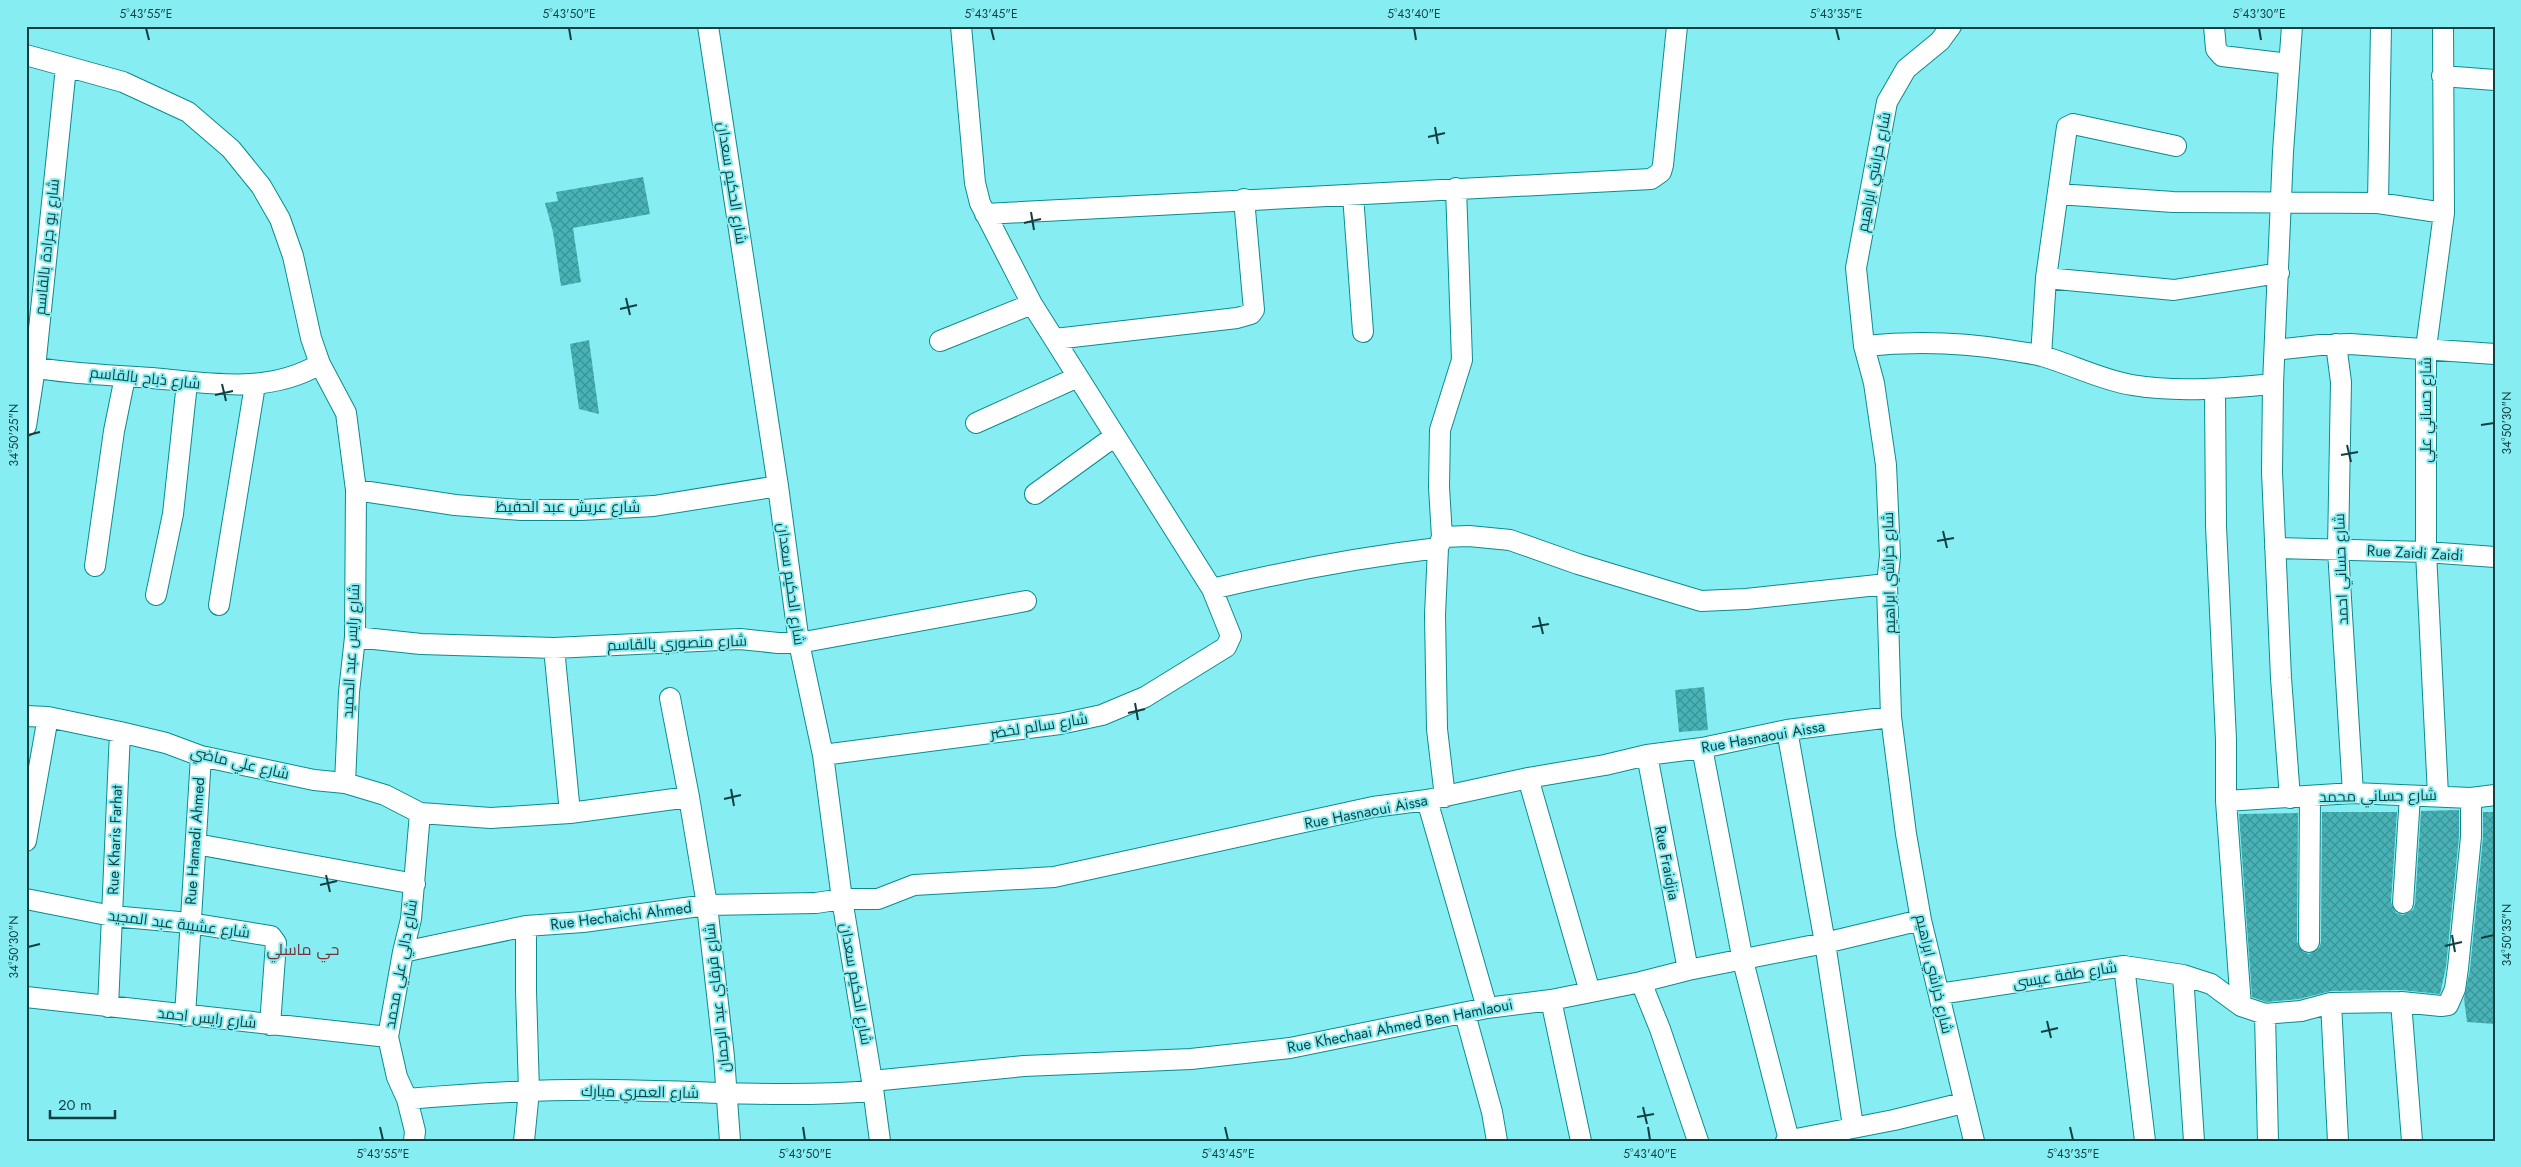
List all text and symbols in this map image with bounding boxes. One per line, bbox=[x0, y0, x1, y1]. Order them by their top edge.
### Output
text: 5°43'55"E bbox=[120, 5, 172, 23]
text: 5°43'50"E bbox=[542, 5, 596, 23]
text: 5°43'45"E bbox=[964, 5, 1018, 23]
text: 5°43'40"E bbox=[1387, 5, 1441, 23]
text: 5°43'35"E bbox=[1810, 5, 1862, 23]
text: 5°43'30"E bbox=[2232, 5, 2286, 23]
street label: شارع خراشي ابراهيم bbox=[1852, 110, 1897, 234]
street label: شارع الحكيم سعدان bbox=[711, 120, 753, 246]
street label: شارع بو جرادة بالقاسم bbox=[29, 178, 65, 316]
street label: شارع حساني علي bbox=[2415, 357, 2438, 463]
street label: شارع ذباح بالقاسم bbox=[89, 361, 201, 395]
text: 34°50'30"N bbox=[2498, 392, 2516, 454]
text: 34°50'25"N bbox=[5, 404, 23, 466]
street label: شارع عريش عبد الحفيظ bbox=[496, 496, 640, 518]
street label: شارع خراشي ابراهيم bbox=[1877, 512, 1902, 634]
street label: شارع حساني احمد bbox=[2328, 513, 2355, 625]
street label: شارع الحكيم سعدان bbox=[772, 521, 810, 647]
street label: Rue Zaidi Zaidi bbox=[2366, 539, 2464, 567]
street label: شارع رايس عبد الحميد bbox=[336, 583, 366, 719]
street label: شارع منصوري بالقاسم bbox=[607, 630, 747, 657]
street label: شارع سالم لخضر bbox=[987, 707, 1090, 745]
street label: Rue Hasnaoui Aissa bbox=[1699, 715, 1827, 759]
street label: شارع علي ماضي bbox=[188, 741, 291, 786]
street label: Rue Hamadi Ahmed bbox=[180, 776, 210, 906]
street label: Rue Kharis Farhat bbox=[102, 784, 128, 895]
street label: شارع حساني محمد bbox=[2319, 784, 2437, 809]
street label: Rue Hasnaoui Aissa bbox=[1302, 789, 1430, 835]
street label: Rue Fraidjia bbox=[1649, 824, 1685, 902]
street label: Rue Hechaichi Ahmed bbox=[549, 896, 693, 936]
street label: شارع دالي علي محمد bbox=[379, 898, 424, 1030]
street label: شارع عشيبة عبد المجيد bbox=[107, 904, 251, 944]
text: 34°50'35"N bbox=[2498, 904, 2516, 966]
street label: شارع خراشي ابراهيم bbox=[1909, 912, 1958, 1036]
text: 34°50'30"N bbox=[5, 916, 23, 978]
street label: شارع الحكيم سعدان bbox=[834, 921, 878, 1047]
street label: شارع قرقاي عبد الرحمان bbox=[698, 922, 737, 1074]
district label: حي ماسلي bbox=[267, 938, 339, 963]
street label: شارع طفة عيسى bbox=[2011, 956, 2119, 994]
street label: Rue Khechaai Ahmed Ben Hamlaoui bbox=[1285, 993, 1515, 1059]
street label: شارع رايس احمد bbox=[156, 1002, 258, 1034]
street label: شارع العمري مبارك bbox=[581, 1080, 699, 1105]
scale bar bbox=[50, 1087, 115, 1119]
text: 20 m bbox=[58, 1094, 92, 1116]
text: 5°43'55"E bbox=[357, 1145, 409, 1163]
text: 5°43'50"E bbox=[778, 1145, 832, 1163]
text: 5°43'45"E bbox=[1201, 1145, 1255, 1163]
text: 5°43'40"E bbox=[1623, 1145, 1677, 1163]
text: 5°43'35"E bbox=[2047, 1145, 2099, 1163]

